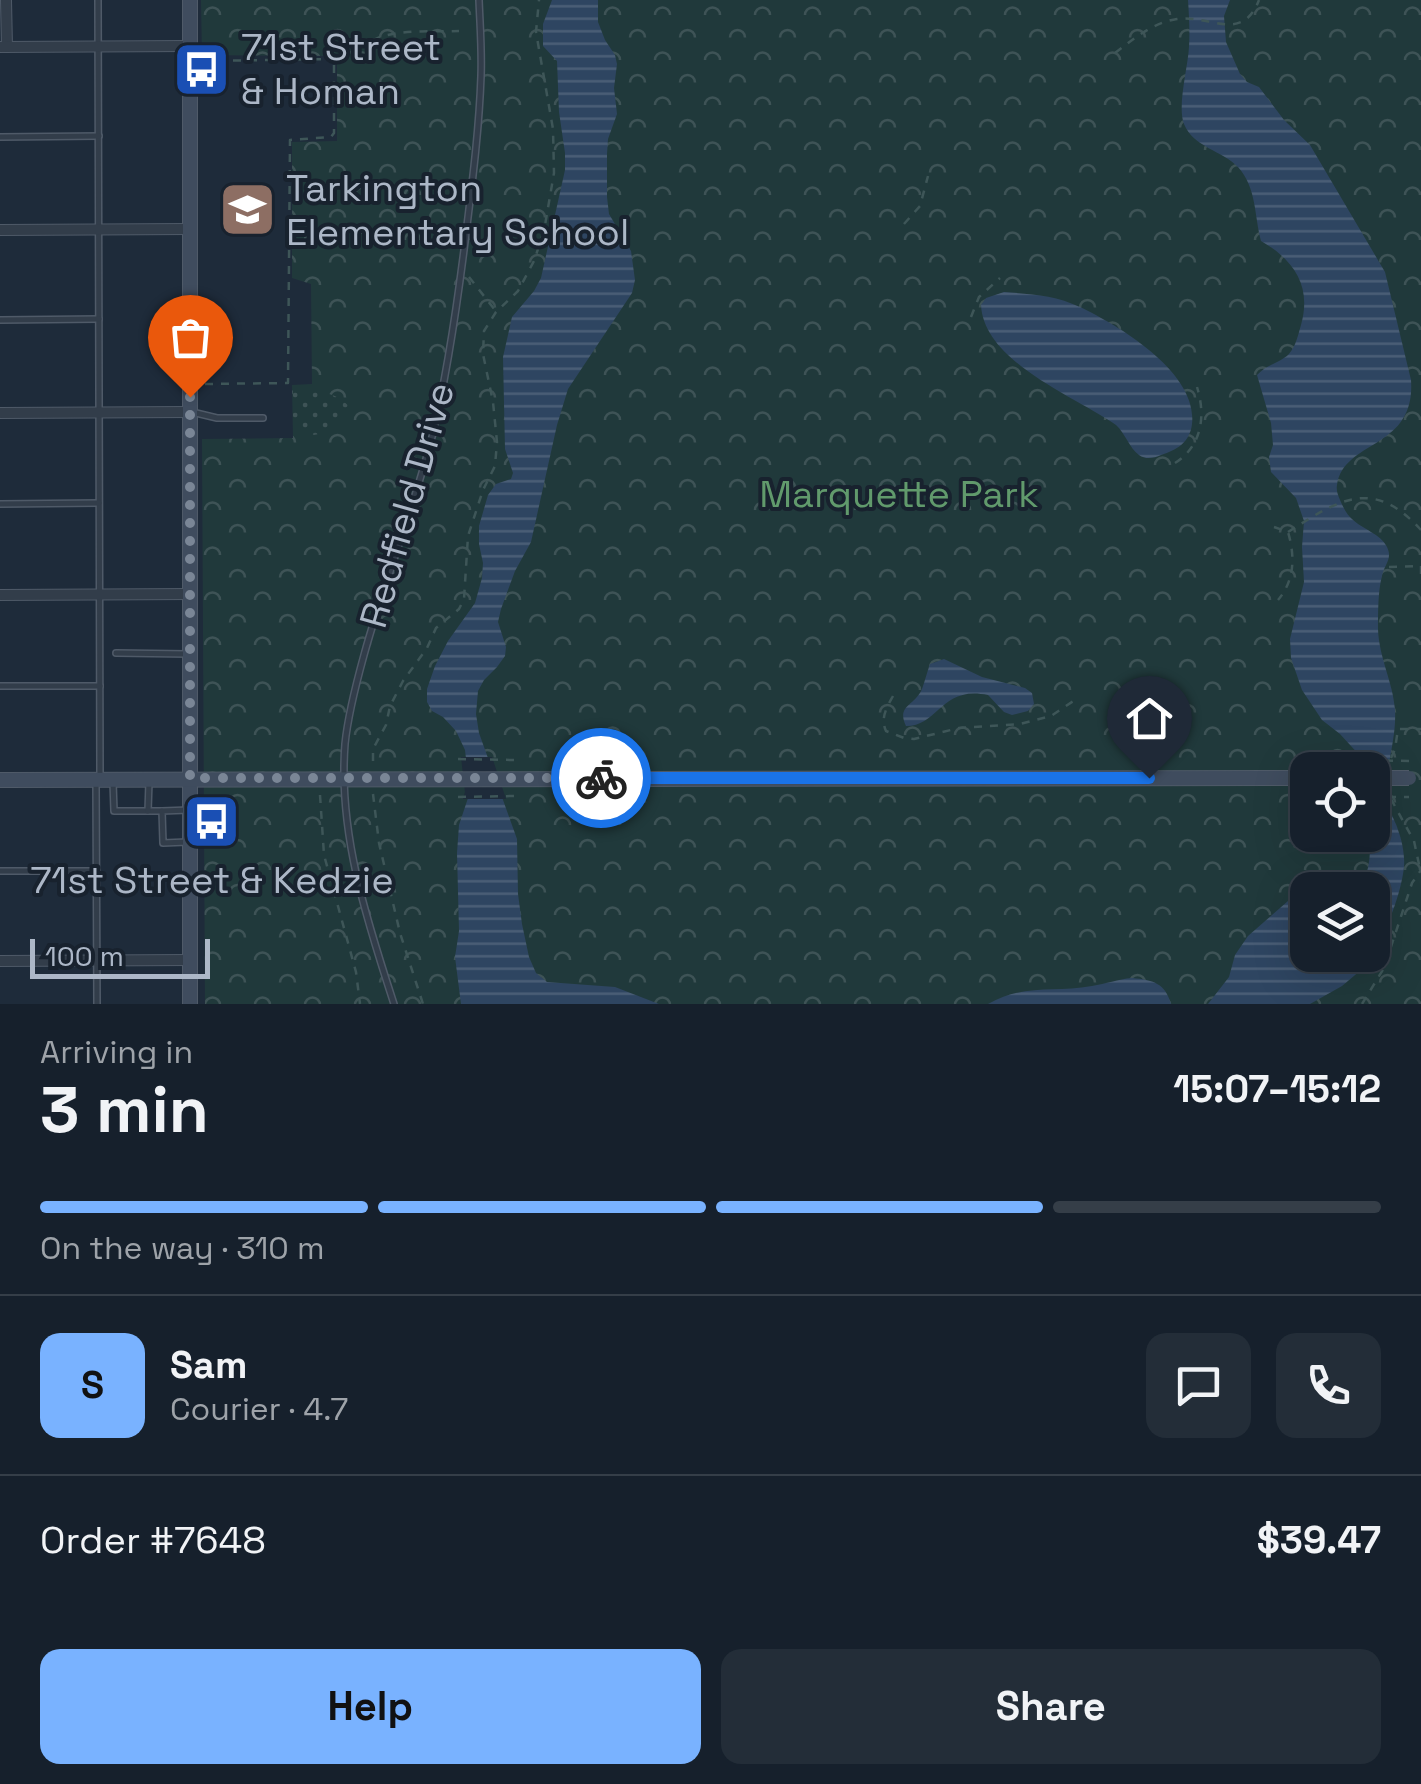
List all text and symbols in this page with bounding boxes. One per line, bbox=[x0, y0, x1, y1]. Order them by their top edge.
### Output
place label: 71st Street & Homan bbox=[241, 23, 441, 115]
bus stop icon: 71st Street & Homan bbox=[172, 39, 232, 99]
place label: Tarkington Elementary School bbox=[286, 164, 629, 256]
school or university icon: Tarkington Elementary School bbox=[217, 180, 277, 240]
pin bbox=[148, 295, 233, 398]
icon: bag bbox=[163, 310, 218, 365]
street label: Redfield Drive bbox=[349, 377, 465, 633]
park label: Marquette Park bbox=[759, 470, 1039, 518]
pin bbox=[1107, 676, 1192, 779]
icon: home bbox=[1122, 691, 1177, 746]
courier bbox=[551, 728, 651, 828]
icon: bike bbox=[574, 751, 629, 806]
map controls bbox=[1290, 752, 1390, 972]
button: locate bbox=[1290, 752, 1390, 852]
bus stop icon: 71st Street & Kedzie bbox=[182, 792, 242, 852]
place label: 71st Street & Kedzie bbox=[30, 856, 394, 904]
button: layers bbox=[1290, 872, 1390, 972]
scale bar bbox=[30, 934, 210, 978]
text: 100 m bbox=[45, 938, 124, 974]
text: Arriving in bbox=[40, 1032, 193, 1072]
text: 15:07–15:12 bbox=[1173, 1065, 1381, 1113]
text: 3 min bbox=[40, 1068, 209, 1151]
text: On the way · 310 m bbox=[40, 1228, 325, 1268]
button: chat bbox=[1146, 1333, 1251, 1438]
button: phone bbox=[1276, 1333, 1381, 1438]
text: Sam bbox=[170, 1341, 247, 1389]
text: S bbox=[81, 1361, 104, 1409]
text: Courier · 4.7 bbox=[170, 1389, 348, 1429]
text: Order #7648 bbox=[40, 1516, 266, 1564]
text: $39.47 bbox=[1257, 1516, 1381, 1564]
button: Help bbox=[40, 1649, 701, 1764]
button: Share bbox=[721, 1649, 1381, 1764]

